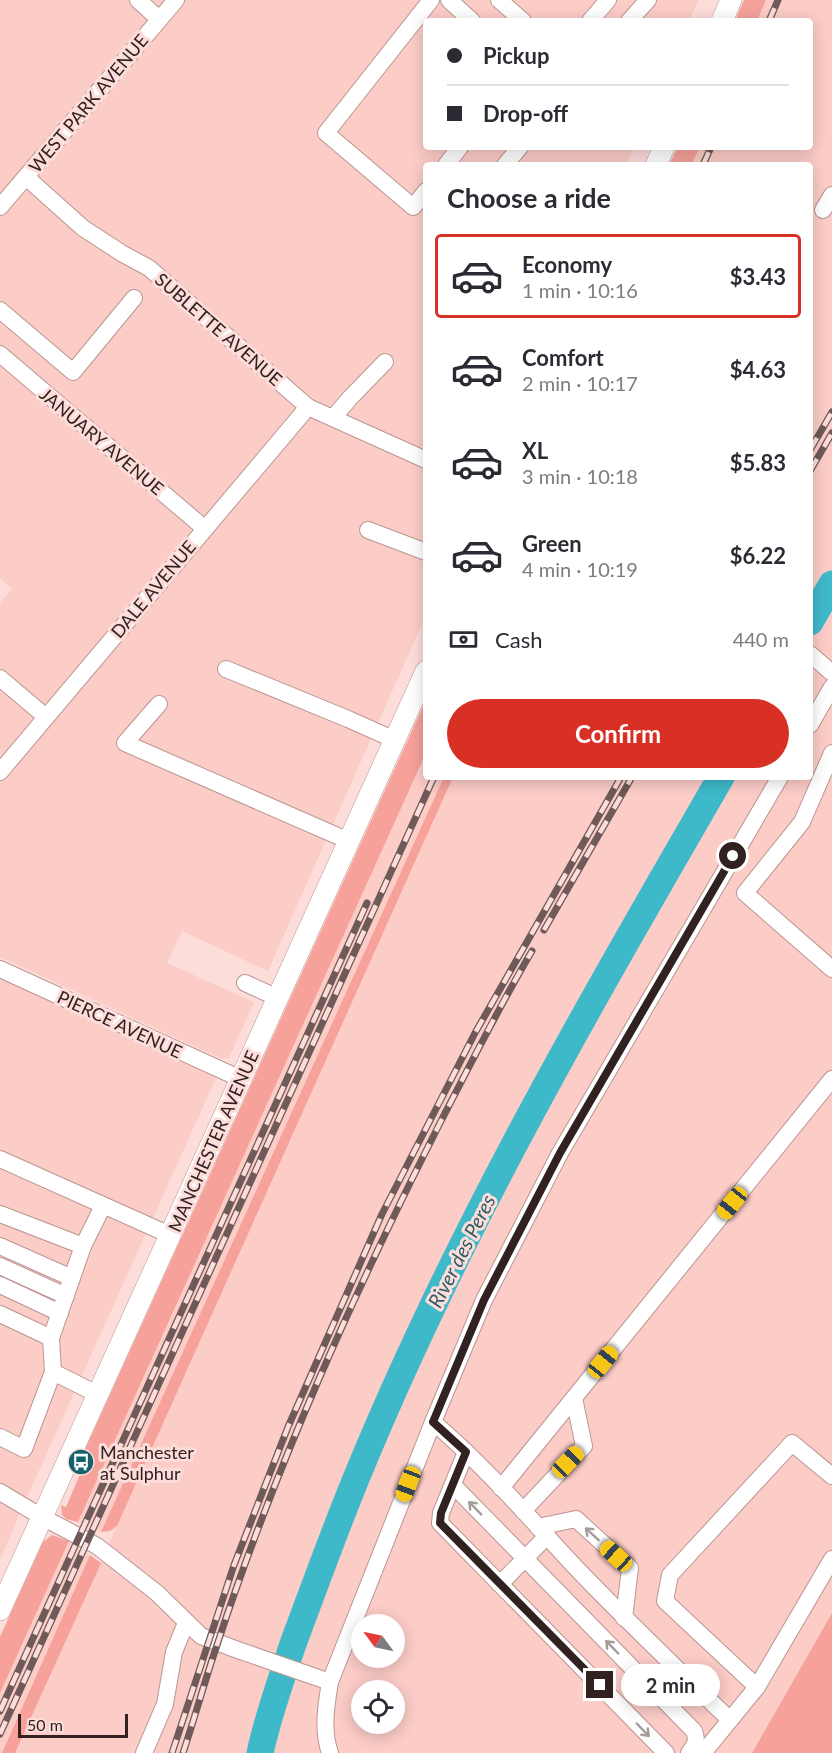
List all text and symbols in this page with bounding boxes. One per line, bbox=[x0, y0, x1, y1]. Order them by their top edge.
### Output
street label: WEST PARK AVENUE bbox=[24, 29, 152, 177]
text: Pickup bbox=[483, 42, 549, 69]
text: Drop-off bbox=[483, 100, 568, 127]
text: Choose a ride bbox=[447, 181, 611, 214]
icon: car bbox=[450, 249, 504, 303]
text: Economy bbox=[522, 251, 612, 278]
text: $3.43 bbox=[730, 263, 786, 290]
street label: SUBLETTE AVENUE bbox=[151, 268, 287, 390]
text: 1 min · 10:16 bbox=[522, 278, 638, 302]
icon: car bbox=[450, 342, 504, 396]
text: Comfort bbox=[522, 344, 604, 371]
text: $4.63 bbox=[730, 356, 786, 383]
text: 2 min · 10:17 bbox=[522, 371, 638, 395]
street label: JANUARY AVENUE bbox=[36, 383, 168, 499]
icon: car bbox=[450, 435, 504, 489]
text: XL bbox=[522, 437, 548, 464]
text: $5.83 bbox=[730, 449, 786, 476]
text: 3 min · 10:18 bbox=[522, 464, 638, 488]
icon: car bbox=[450, 528, 504, 582]
text: Green bbox=[522, 530, 582, 557]
street label: DALE AVENUE bbox=[106, 536, 200, 642]
text: $6.22 bbox=[730, 542, 786, 569]
text: 4 min · 10:19 bbox=[522, 557, 638, 581]
icon: cash bbox=[447, 623, 480, 656]
text: Cash bbox=[495, 626, 542, 653]
text: 440 m bbox=[733, 627, 789, 651]
button: Confirm bbox=[447, 699, 789, 768]
route start bbox=[719, 842, 746, 869]
street label: PIERCE AVENUE bbox=[54, 986, 186, 1062]
street label: MANCHESTER AVENUE bbox=[163, 1047, 263, 1235]
car bbox=[714, 1183, 750, 1223]
water label: River des Peres bbox=[422, 1191, 500, 1311]
car bbox=[585, 1342, 621, 1382]
place label: Manchester at Sulphur bbox=[100, 1441, 194, 1484]
car bbox=[549, 1443, 587, 1481]
bus stop icon: Manchester at Sulphur bbox=[66, 1447, 96, 1477]
car bbox=[393, 1464, 423, 1504]
one-way arrow bbox=[468, 1500, 483, 1515]
one-way arrow bbox=[585, 1527, 600, 1541]
car bbox=[597, 1537, 635, 1575]
north arrow bbox=[351, 1614, 405, 1668]
map controls bbox=[351, 1614, 405, 1734]
one-way arrow bbox=[605, 1640, 619, 1655]
callout: 2 min bbox=[621, 1664, 720, 1706]
route end bbox=[586, 1671, 613, 1698]
text: 2 min bbox=[646, 1673, 695, 1697]
button: locate bbox=[351, 1680, 405, 1734]
scale bar bbox=[18, 1711, 128, 1738]
text: 50 m bbox=[27, 1715, 63, 1734]
one-way arrow bbox=[636, 1722, 650, 1737]

